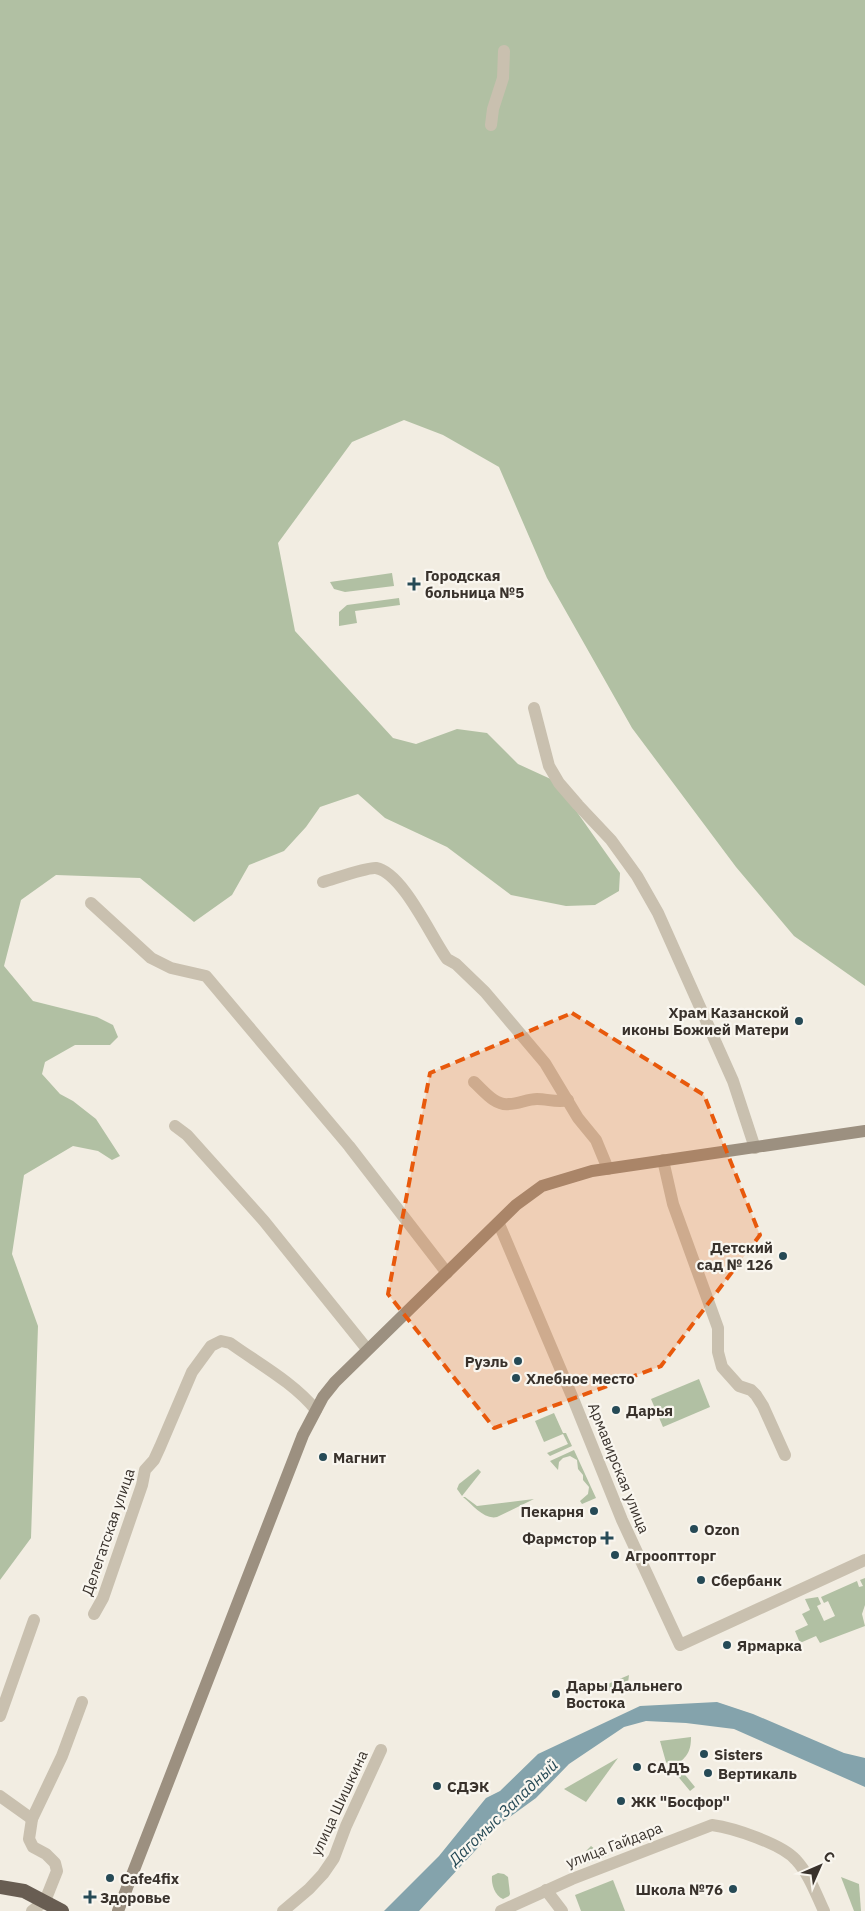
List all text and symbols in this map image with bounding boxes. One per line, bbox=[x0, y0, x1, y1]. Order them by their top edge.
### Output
place label: Городская больница №5 bbox=[425, 566, 524, 602]
marker: Городская больница №5 bbox=[407, 577, 421, 591]
place label: Храм Казанской иконы Божией Матери bbox=[622, 1003, 789, 1039]
marker: Храм Казанской иконы Божией Матери bbox=[793, 1015, 805, 1027]
place label: Детский сад № 126 bbox=[697, 1238, 773, 1274]
marker: Детский сад № 126 bbox=[777, 1250, 789, 1262]
place label: Руэль bbox=[465, 1352, 509, 1371]
marker: Руэль bbox=[512, 1355, 524, 1367]
place label: Хлебное место bbox=[526, 1369, 635, 1388]
marker: Хлебное место bbox=[510, 1372, 522, 1384]
street label: Армавирская улица bbox=[584, 1400, 654, 1536]
place label: Дарья bbox=[626, 1401, 673, 1420]
marker: Дарья bbox=[610, 1404, 622, 1416]
place label: Магнит bbox=[333, 1448, 387, 1467]
marker: Магнит bbox=[317, 1451, 329, 1463]
street label: Делегатская улица bbox=[77, 1466, 139, 1598]
place label: Пекарня bbox=[521, 1502, 584, 1521]
marker: Пекарня bbox=[588, 1505, 600, 1517]
place label: Ozon bbox=[704, 1520, 740, 1539]
marker: Ozon bbox=[688, 1523, 700, 1535]
place label: Фармстор bbox=[522, 1529, 597, 1548]
marker: Фармстор bbox=[601, 1532, 613, 1544]
place label: Агрооптторг bbox=[625, 1546, 716, 1565]
marker: Агрооптторг bbox=[609, 1549, 621, 1561]
place label: Сбербанк bbox=[711, 1571, 782, 1590]
marker: Сбербанк bbox=[695, 1574, 707, 1586]
place label: Ярмарка bbox=[737, 1636, 803, 1655]
marker: Ярмарка bbox=[721, 1639, 733, 1651]
place label: Дары Дальнего Востока bbox=[566, 1676, 683, 1712]
marker: Дары Дальнего Востока bbox=[550, 1688, 562, 1700]
place label: Sisters bbox=[714, 1745, 763, 1764]
street label: улица Шишкина bbox=[306, 1747, 372, 1859]
marker: Sisters bbox=[698, 1748, 710, 1760]
water label: Дагомыс Западный bbox=[443, 1755, 562, 1871]
place label: САДЪ bbox=[647, 1758, 690, 1777]
marker: САДЪ bbox=[631, 1761, 643, 1773]
place label: Вертикаль bbox=[718, 1764, 797, 1783]
marker: Вертикаль bbox=[702, 1767, 714, 1779]
place label: СДЭК bbox=[447, 1777, 489, 1796]
marker: СДЭК bbox=[431, 1780, 443, 1792]
place label: ЖК "Босфор" bbox=[631, 1792, 730, 1811]
marker: ЖК "Босфор" bbox=[615, 1795, 627, 1807]
street label: улица Гайдара bbox=[563, 1818, 665, 1872]
north arrow bbox=[795, 1841, 845, 1891]
text: С bbox=[820, 1847, 839, 1866]
place label: Cafe4fix bbox=[120, 1869, 180, 1888]
marker: Cafe4fix bbox=[104, 1872, 116, 1884]
place label: Школа №76 bbox=[635, 1880, 723, 1899]
marker: Школа №76 bbox=[727, 1883, 739, 1895]
place label: Здоровье bbox=[100, 1888, 170, 1907]
marker: Здоровье bbox=[84, 1891, 96, 1903]

